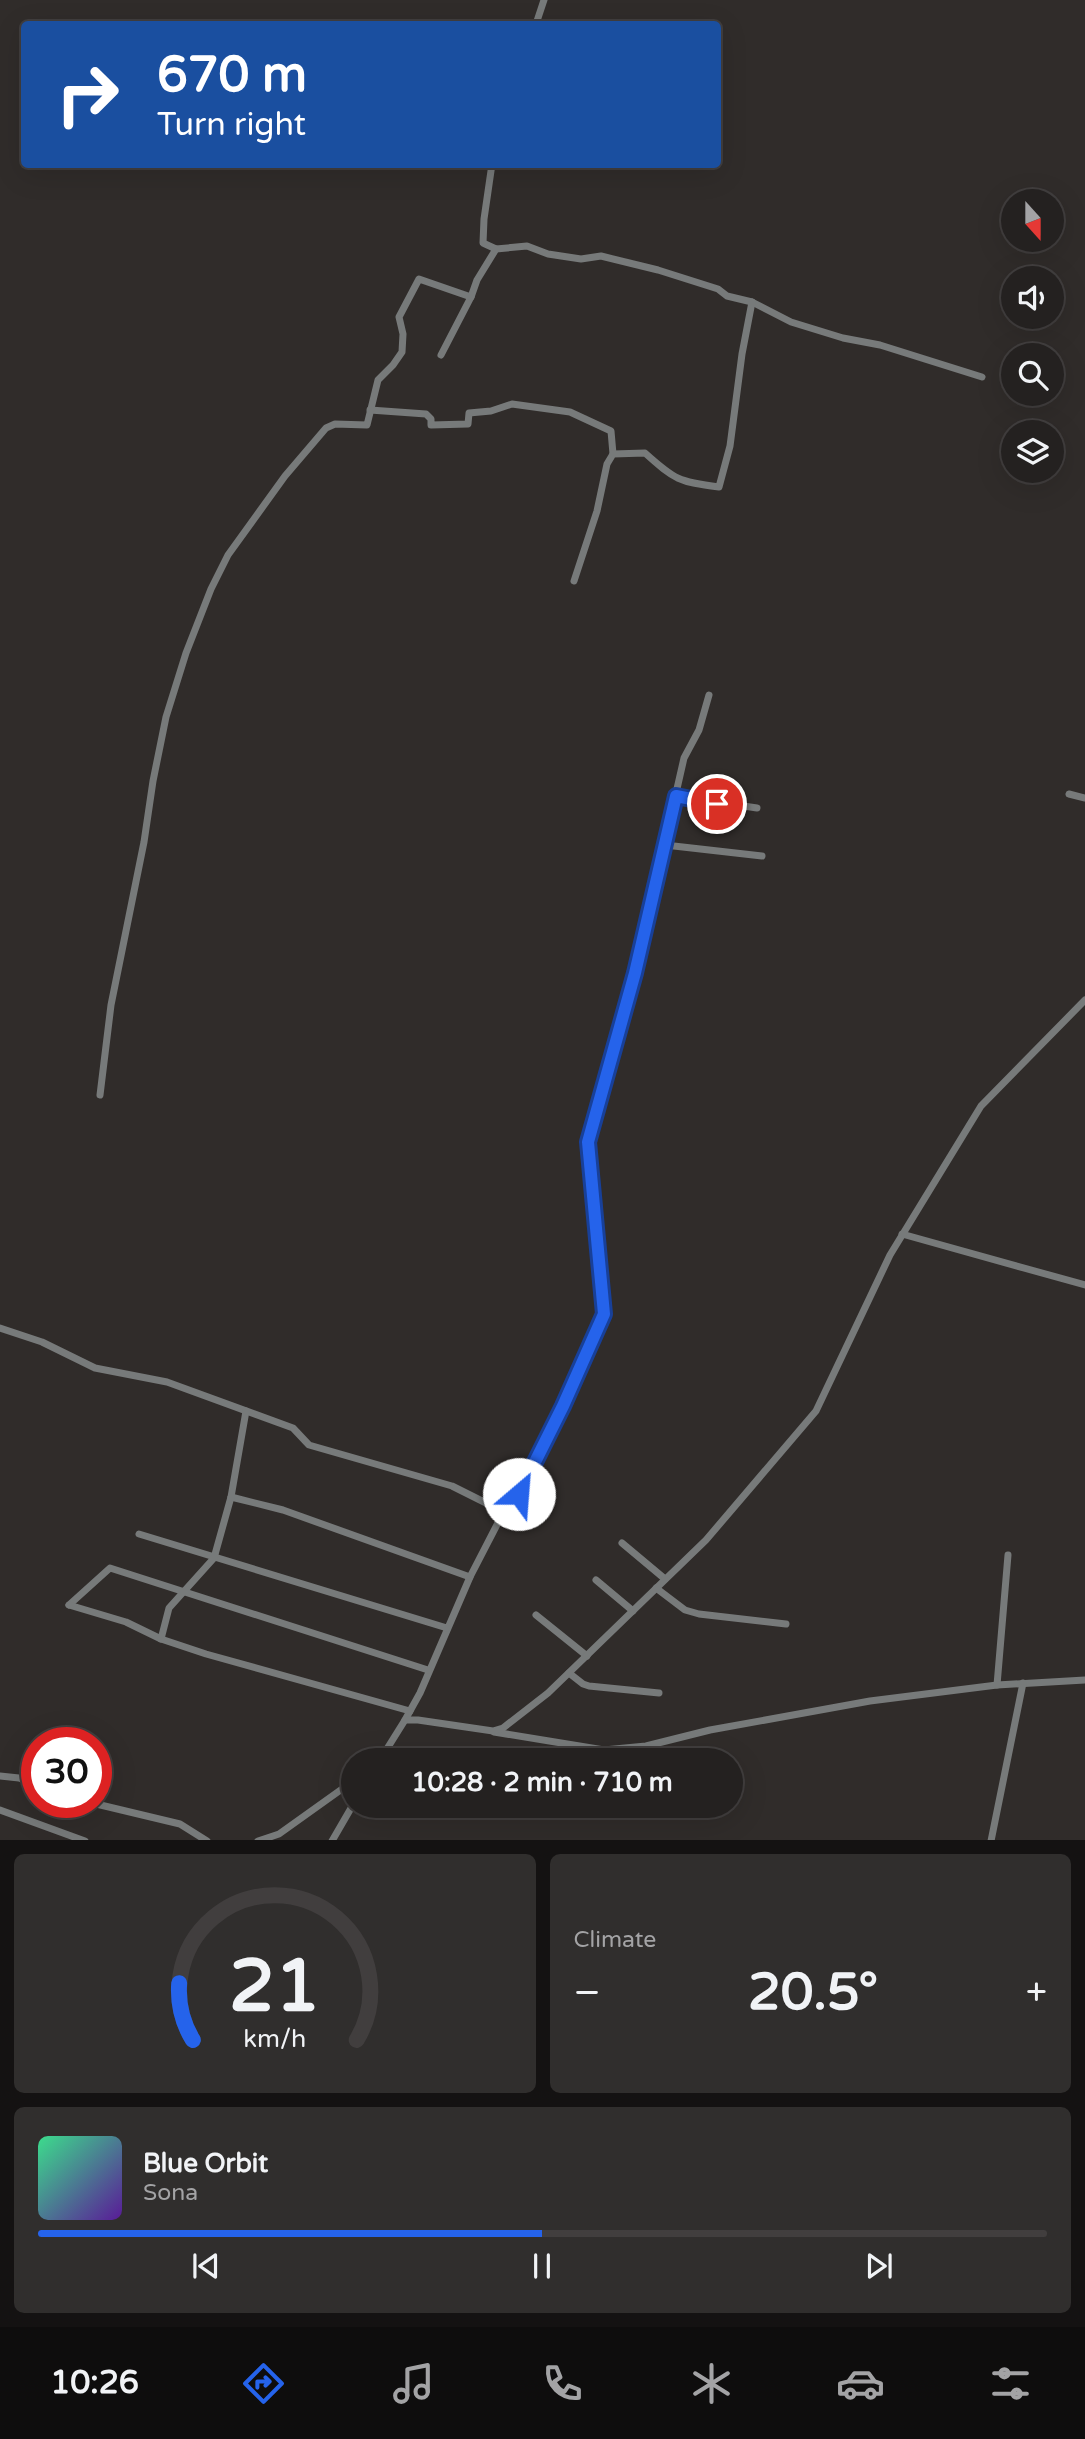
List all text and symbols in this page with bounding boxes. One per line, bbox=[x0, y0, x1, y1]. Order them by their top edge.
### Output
text: 670 m bbox=[157, 46, 307, 105]
icon: right bbox=[42, 49, 133, 140]
text: Turn right bbox=[157, 106, 306, 144]
north arrow bbox=[1001, 189, 1064, 252]
map controls bbox=[1001, 189, 1064, 483]
button: sound bbox=[1001, 266, 1064, 329]
button: search bbox=[1001, 343, 1064, 406]
button: layers bbox=[1001, 420, 1064, 483]
pin bbox=[687, 774, 747, 834]
icon: arrive bbox=[698, 785, 736, 823]
position arrow bbox=[482, 1457, 556, 1531]
speed limit sign: 30 bbox=[21, 1727, 112, 1818]
text: 10:28 · 2 min · 710 m bbox=[411, 1767, 673, 1798]
text: Climate bbox=[574, 1926, 656, 1954]
text: 21 bbox=[229, 1943, 320, 2031]
text: 20.5° bbox=[748, 1961, 878, 2024]
text: − bbox=[574, 1970, 601, 2016]
text: + bbox=[1026, 1970, 1047, 2016]
text: km/h bbox=[243, 2023, 306, 2053]
text: Blue Orbit bbox=[143, 2148, 268, 2179]
text: Sona bbox=[143, 2179, 198, 2207]
icon: previous bbox=[187, 2247, 225, 2285]
icon: pause bbox=[523, 2247, 561, 2285]
icon: next bbox=[860, 2247, 898, 2285]
icon: directions bbox=[239, 2359, 288, 2408]
icon: music bbox=[389, 2359, 438, 2408]
icon: phone bbox=[538, 2359, 587, 2408]
icon: climate bbox=[687, 2359, 736, 2408]
icon: car bbox=[836, 2359, 885, 2408]
icon: filters bbox=[986, 2359, 1035, 2408]
text: 10:26 bbox=[50, 2364, 139, 2402]

